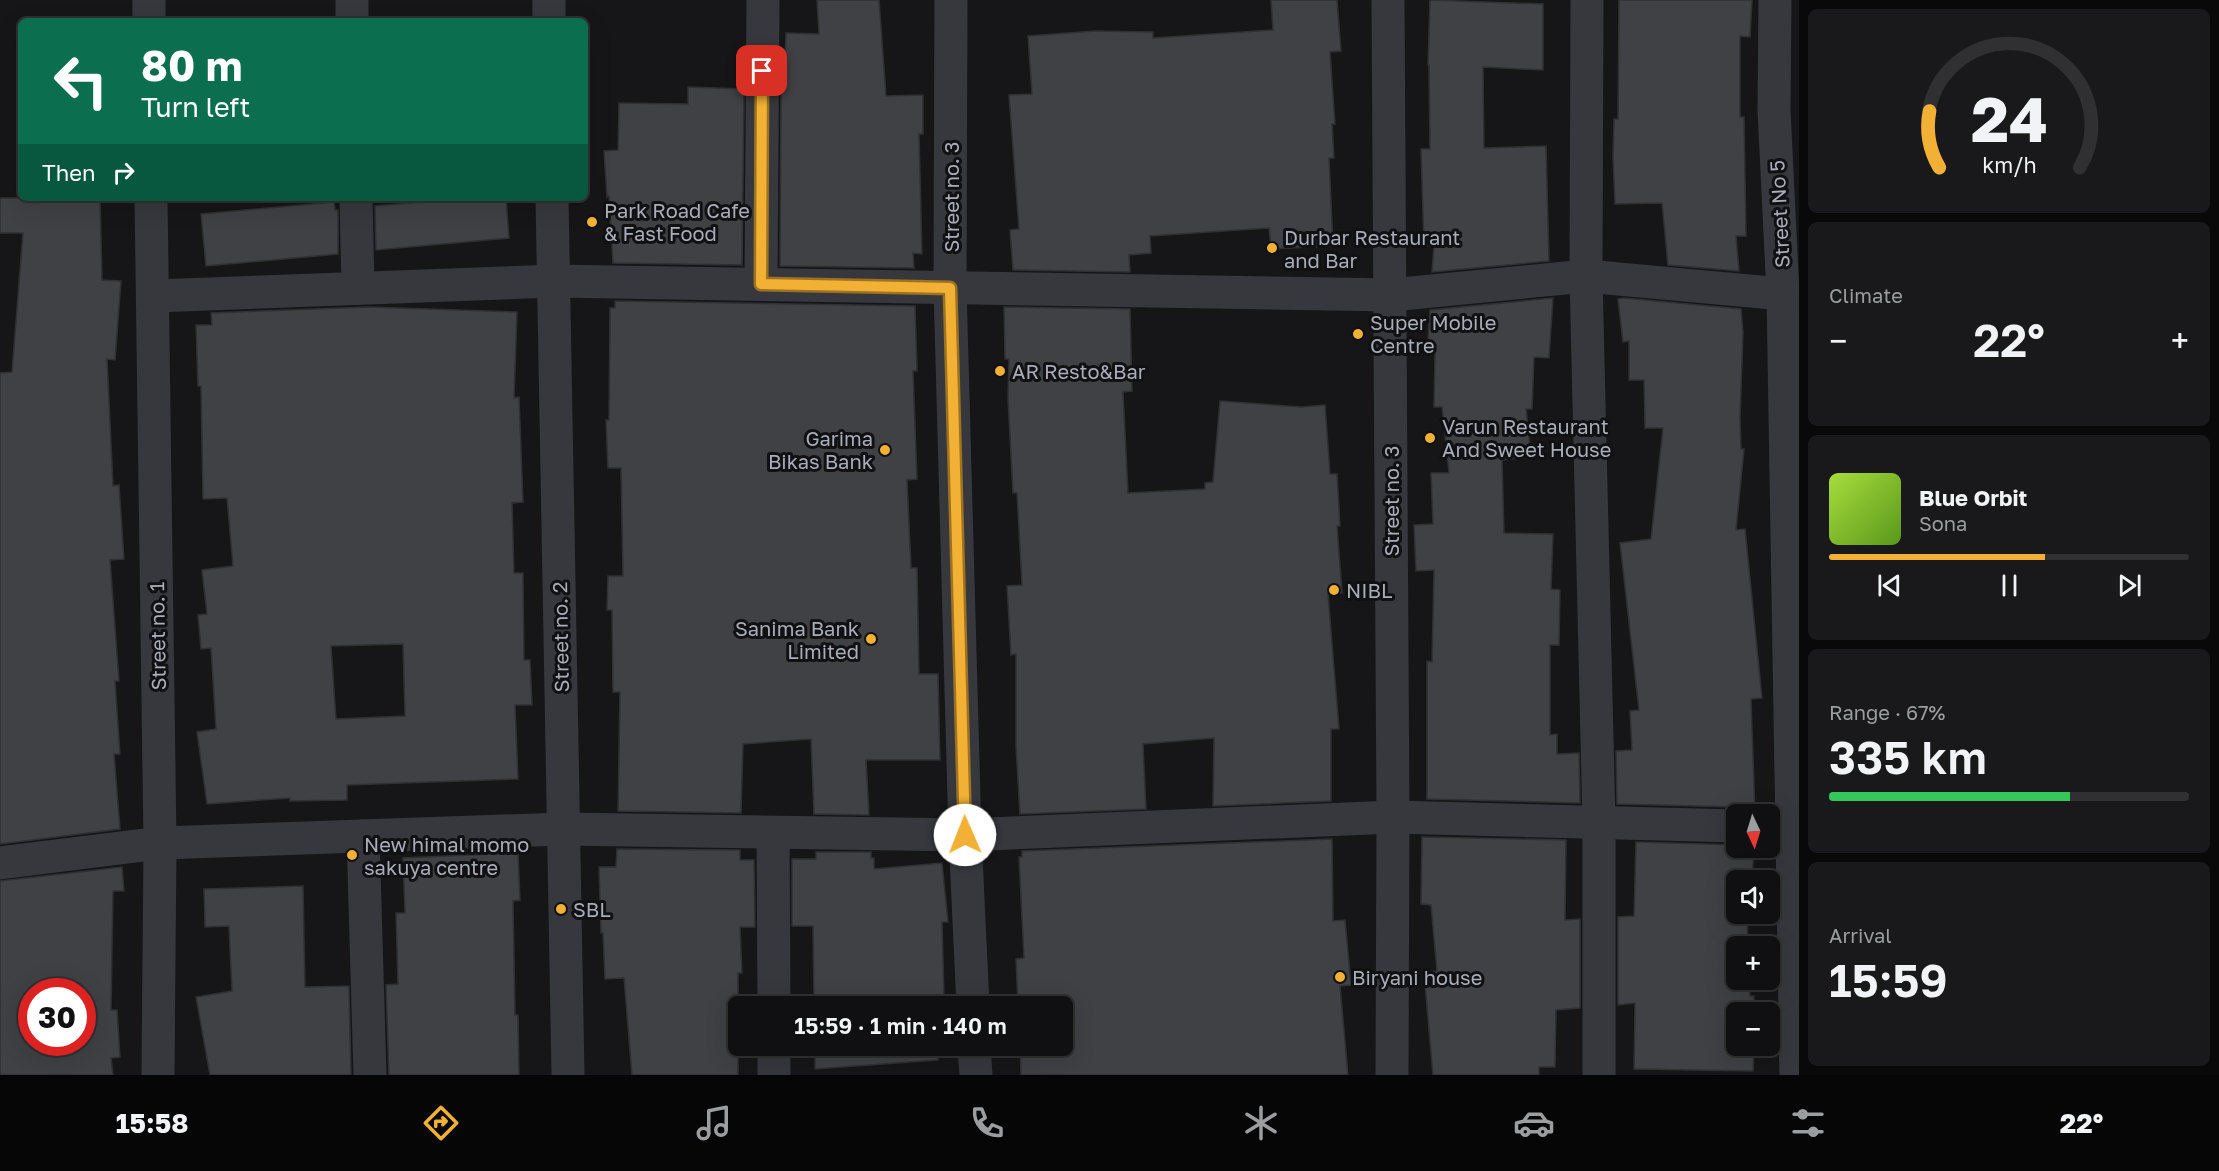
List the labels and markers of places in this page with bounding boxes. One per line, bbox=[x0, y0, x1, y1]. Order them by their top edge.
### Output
pin bbox=[736, 45, 787, 96]
place label: Park Road Cafe & Fast Food bbox=[604, 198, 750, 245]
marker: Park Road Cafe & Fast Food bbox=[585, 215, 599, 229]
place label: Durbar Restaurant and Bar bbox=[1284, 225, 1460, 272]
marker: Durbar Restaurant and Bar bbox=[1265, 241, 1279, 255]
place label: Super Mobile Centre bbox=[1370, 310, 1496, 357]
marker: Super Mobile Centre bbox=[1351, 327, 1365, 341]
place label: AR Resto&Bar bbox=[1012, 359, 1146, 383]
marker: AR Resto&Bar bbox=[993, 364, 1007, 378]
place label: Varun Restaurant And Sweet House bbox=[1442, 414, 1611, 461]
place label: Garima Bikas Bank bbox=[768, 426, 873, 473]
marker: Varun Restaurant And Sweet House bbox=[1423, 431, 1437, 445]
marker: Garima Bikas Bank bbox=[878, 443, 892, 457]
place label: NIBL bbox=[1346, 578, 1392, 602]
marker: NIBL bbox=[1327, 583, 1341, 597]
place label: Sanima Bank Limited bbox=[735, 616, 859, 663]
marker: Sanima Bank Limited bbox=[864, 632, 878, 646]
place label: New himal momo sakuya centre bbox=[364, 832, 529, 879]
marker: New himal momo sakuya centre bbox=[345, 848, 359, 862]
place label: SBL bbox=[573, 897, 611, 921]
marker: SBL bbox=[554, 902, 568, 916]
place label: Biryani house bbox=[1352, 965, 1482, 989]
marker: Biryani house bbox=[1333, 970, 1347, 984]

